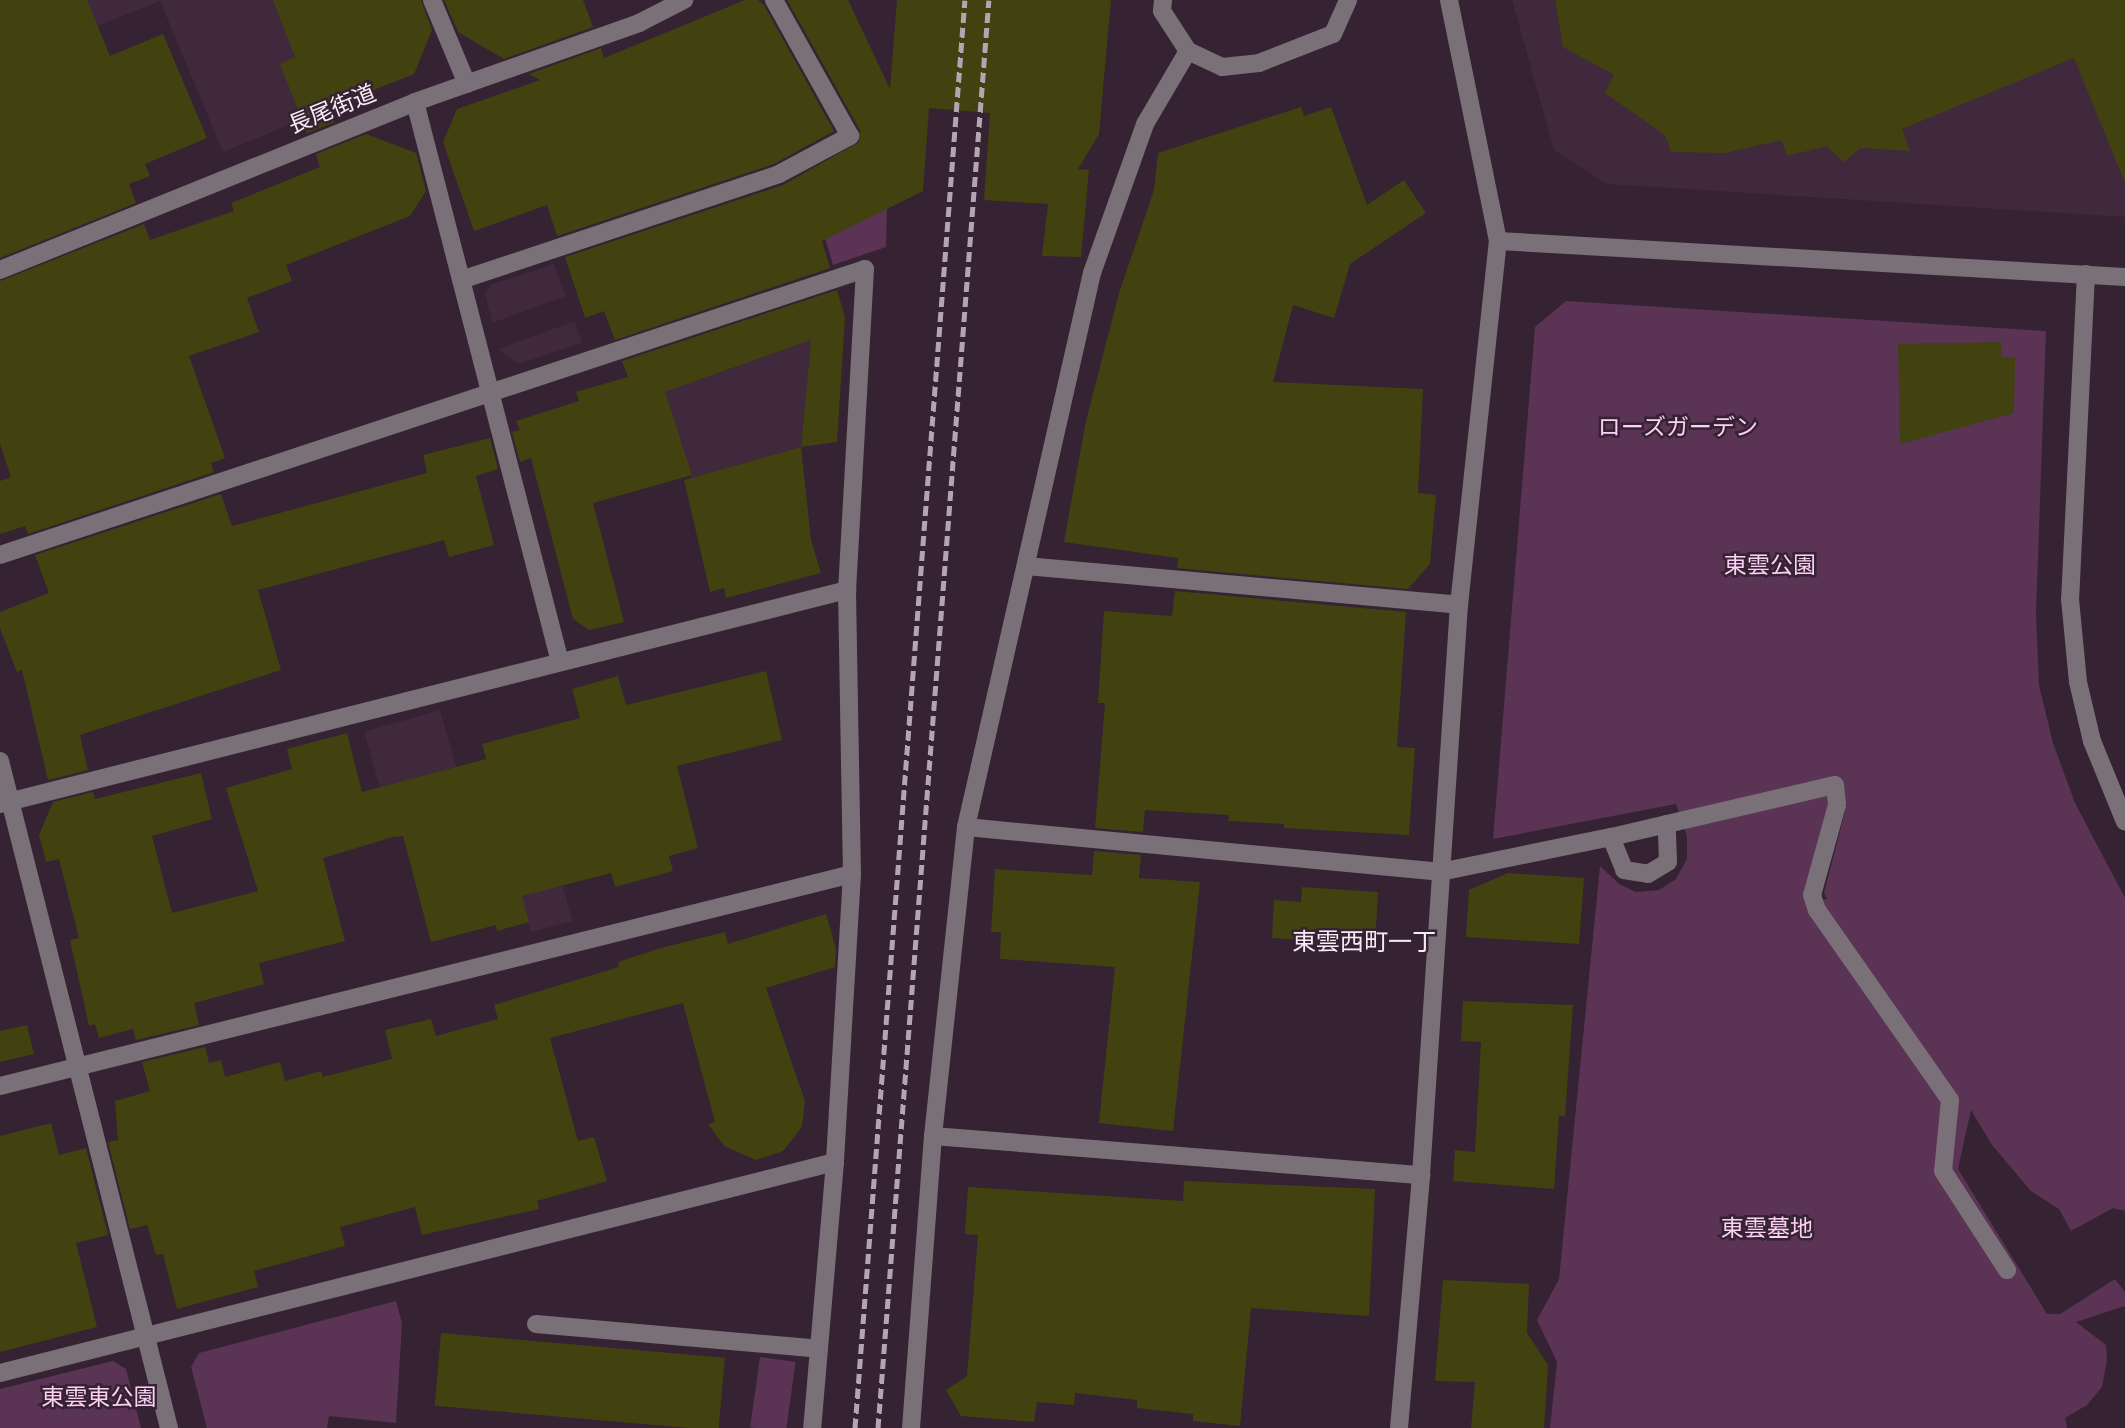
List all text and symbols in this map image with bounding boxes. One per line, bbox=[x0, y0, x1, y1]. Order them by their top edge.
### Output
street label: 長尾街道 bbox=[284, 79, 380, 139]
park label: ローズガーデン bbox=[1598, 413, 1758, 441]
park label: 東雲公園 bbox=[1724, 551, 1816, 579]
district label: 東雲西町一丁 bbox=[1292, 929, 1436, 957]
park label: 東雲墓地 bbox=[1721, 1214, 1813, 1242]
park label: 東雲東公園 bbox=[42, 1383, 156, 1411]

